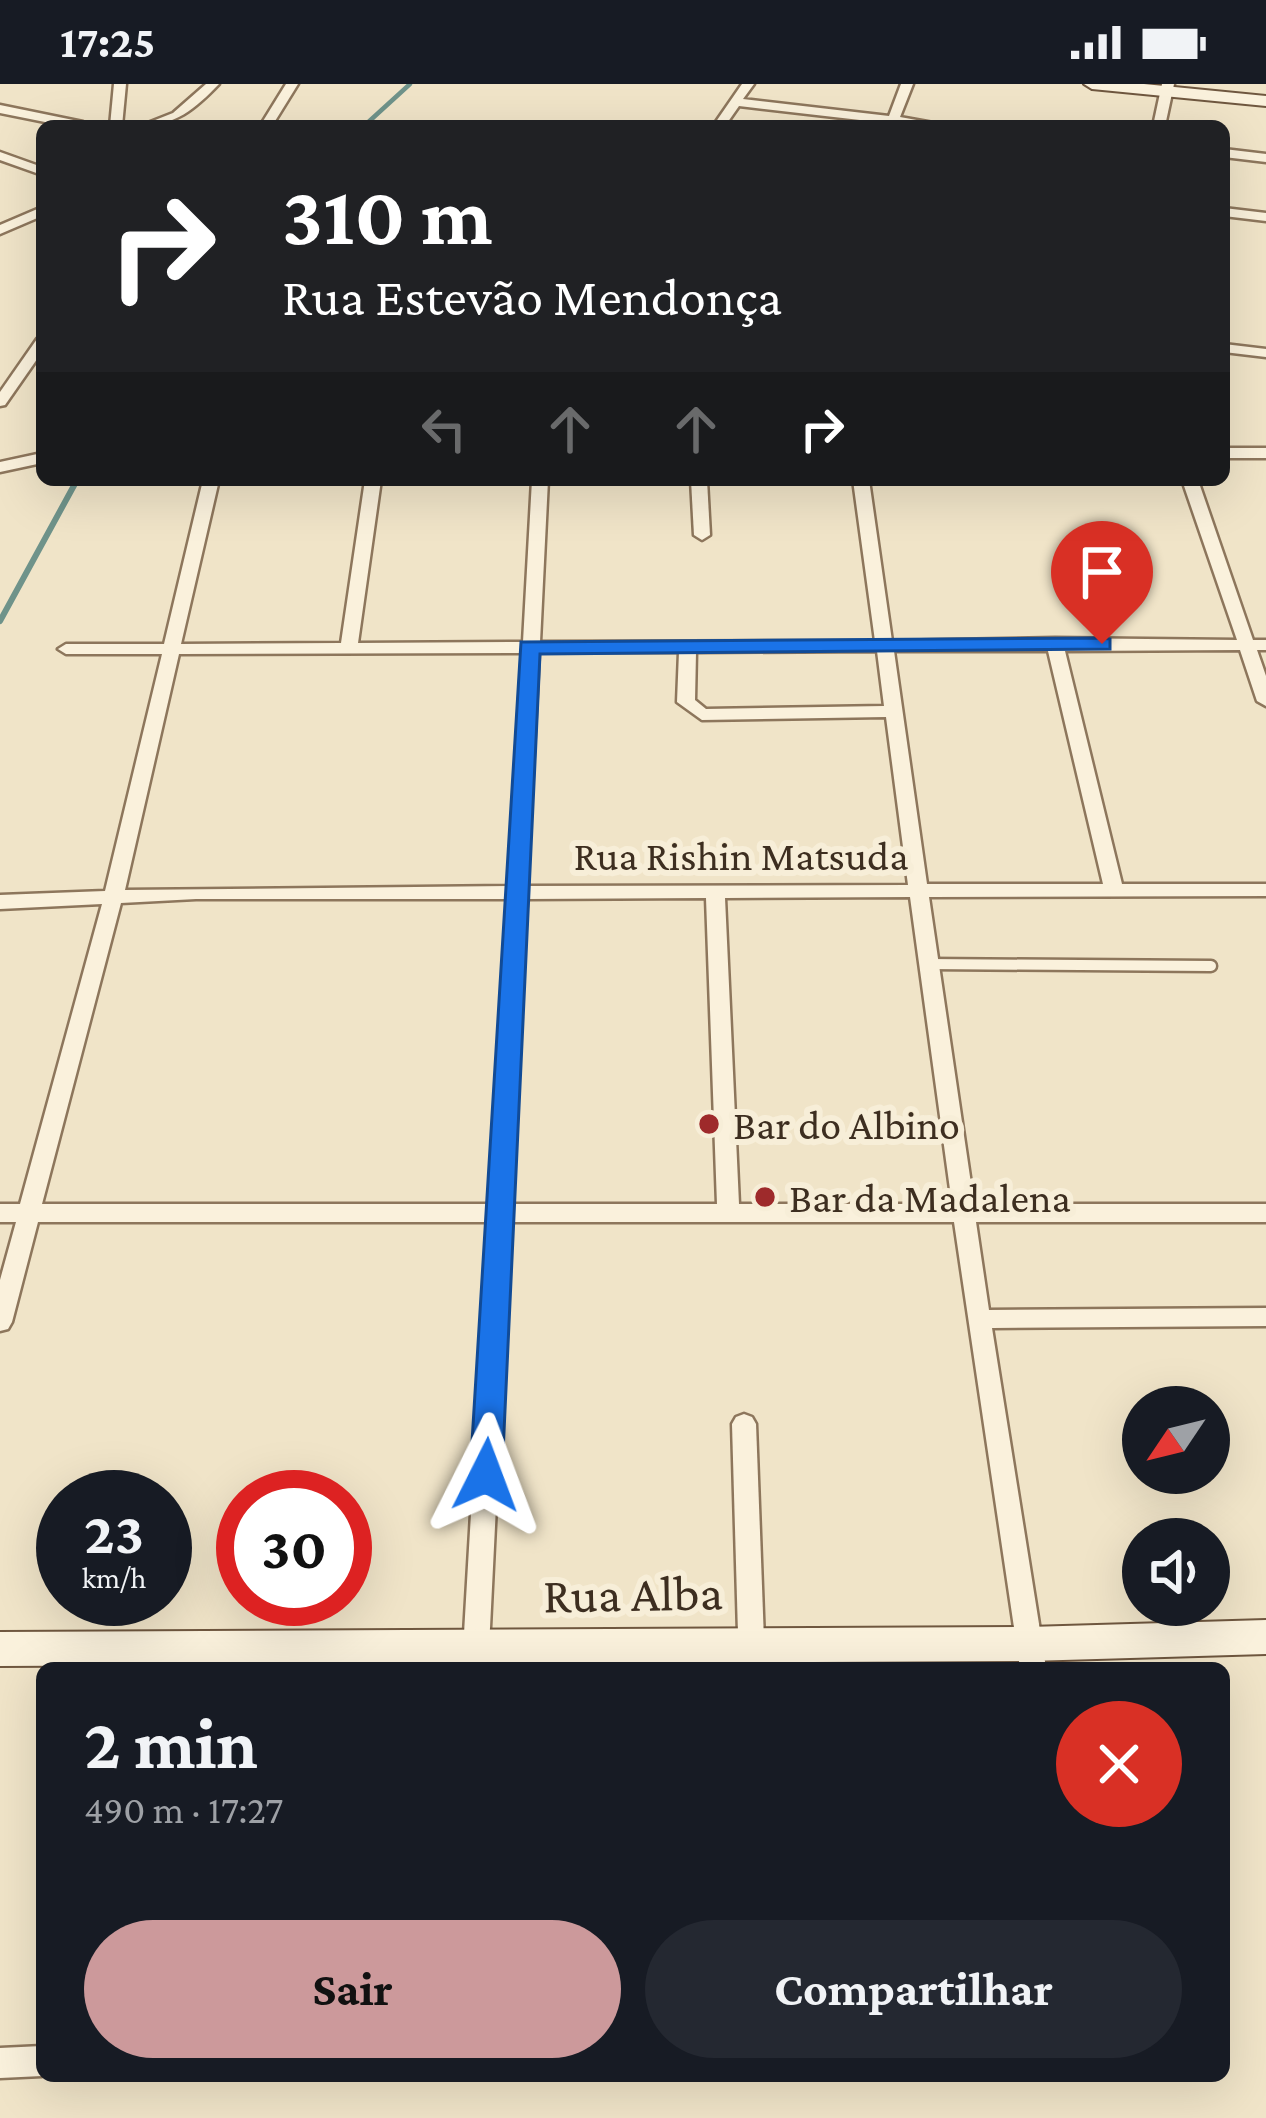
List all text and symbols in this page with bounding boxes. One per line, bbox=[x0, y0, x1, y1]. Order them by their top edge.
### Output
text: 17:25 bbox=[60, 17, 155, 67]
icon: right bbox=[84, 168, 240, 324]
text: 310 m bbox=[282, 169, 493, 262]
text: Rua Estevão Mendonça bbox=[282, 267, 782, 327]
icon: left bbox=[411, 396, 477, 462]
icon: ahead bbox=[537, 396, 603, 462]
icon: ahead bbox=[663, 396, 729, 462]
icon: right bbox=[789, 396, 855, 462]
pin bbox=[1051, 521, 1153, 644]
icon: arrive bbox=[1069, 539, 1135, 605]
street label: Rua Rishin Matsuda bbox=[573, 832, 909, 879]
place label: Bar do Albino bbox=[733, 1101, 960, 1148]
marker: Bar do Albino bbox=[696, 1111, 722, 1137]
place label: Bar da Madalena bbox=[789, 1174, 1071, 1221]
marker: Bar da Madalena bbox=[752, 1184, 778, 1210]
north arrow bbox=[1122, 1386, 1230, 1494]
map controls bbox=[1122, 1386, 1230, 1626]
position arrow bbox=[423, 1412, 549, 1538]
speed limit sign: 30 bbox=[216, 1470, 372, 1626]
text: 23 bbox=[84, 1499, 144, 1566]
button: sound bbox=[1122, 1518, 1230, 1626]
text: km/h bbox=[82, 1561, 146, 1594]
street label: Rua Alba bbox=[543, 1563, 724, 1624]
button: close bbox=[1056, 1701, 1182, 1827]
text: 2 min bbox=[84, 1703, 258, 1783]
text: 490 m · 17:27 bbox=[84, 1788, 283, 1831]
button: Sair bbox=[84, 1920, 621, 2058]
button: Compartilhar bbox=[645, 1920, 1182, 2058]

